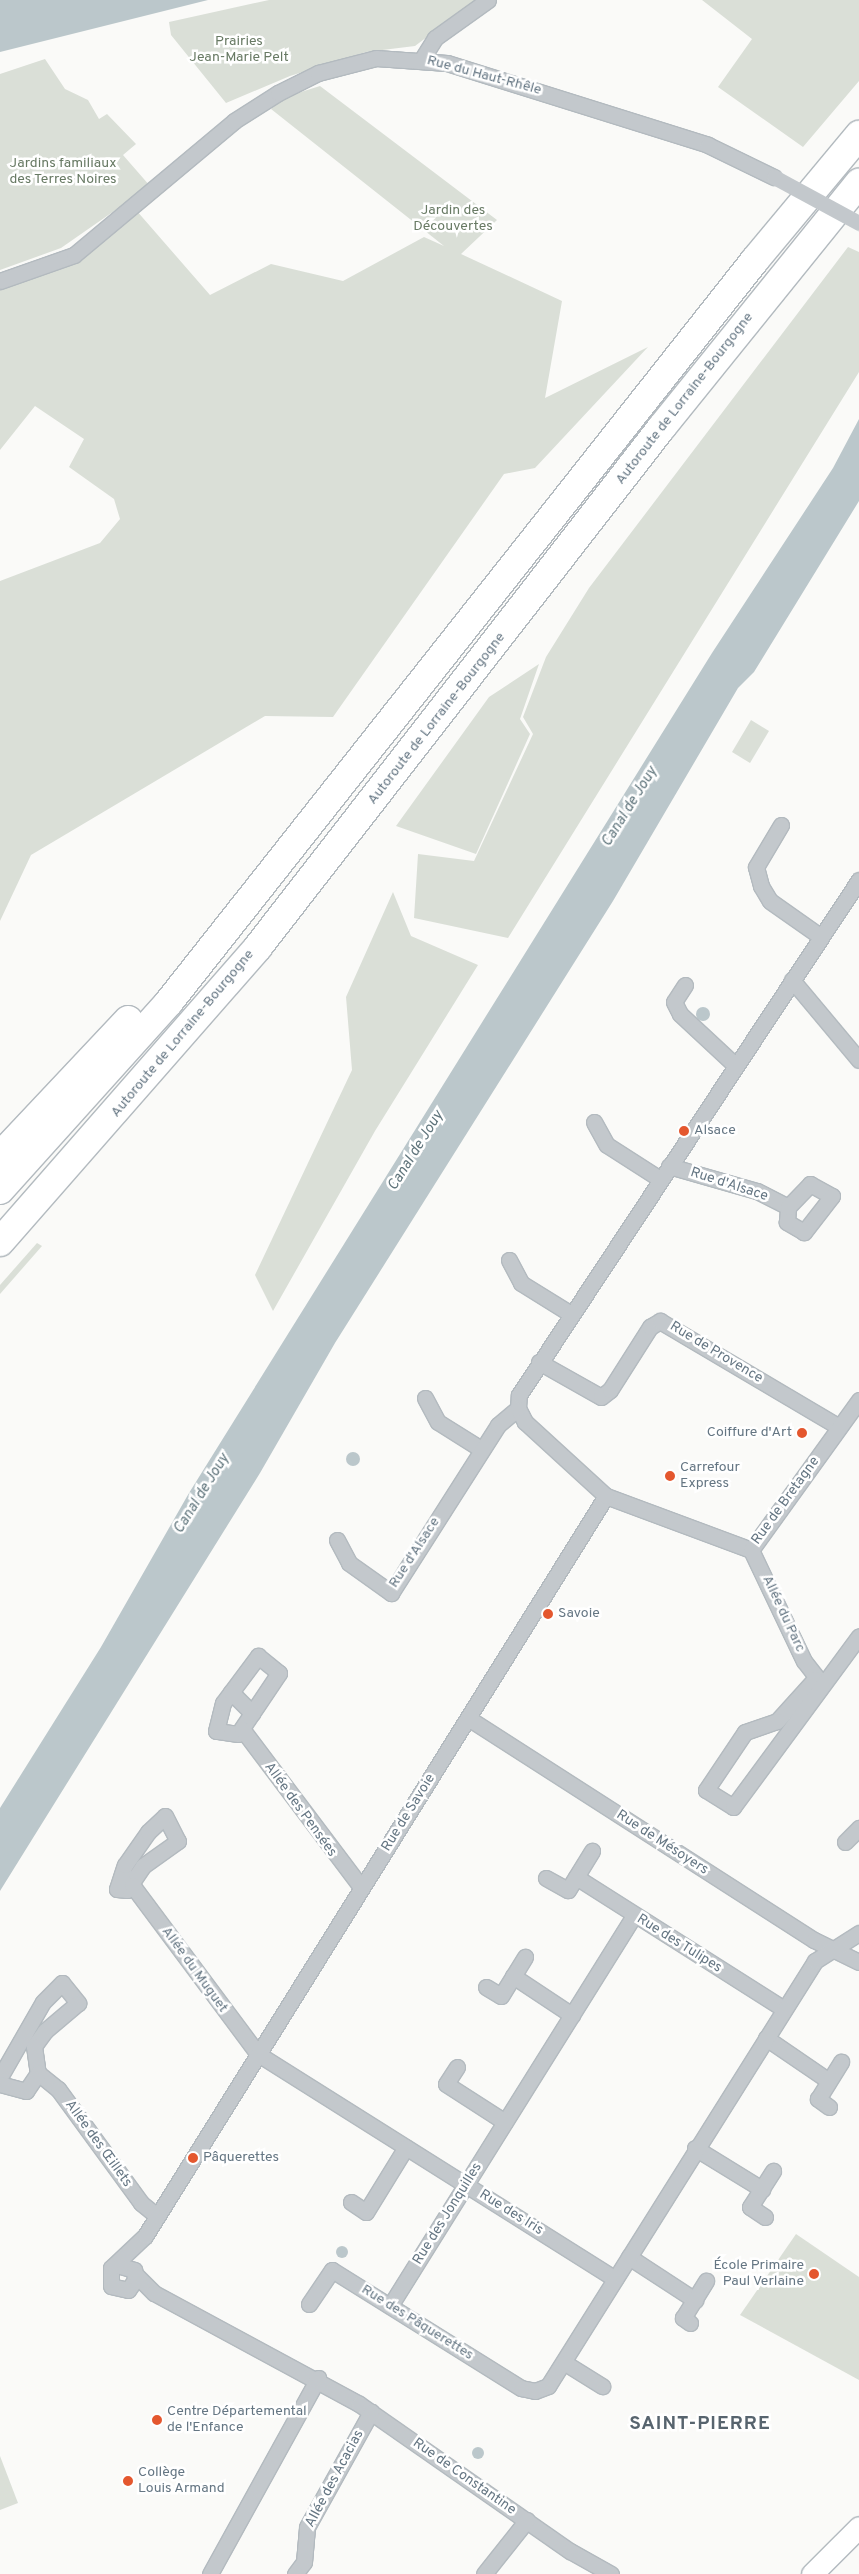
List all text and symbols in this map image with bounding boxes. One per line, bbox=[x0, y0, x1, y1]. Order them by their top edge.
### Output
park label: Prairies Jean-Marie Pelt bbox=[189, 34, 289, 66]
street label: Rue du Haut-Rhêle bbox=[425, 53, 543, 99]
park label: Jardins familiaux des Terres Noires bbox=[9, 156, 117, 188]
park label: Jardin des Découvertes bbox=[413, 203, 493, 236]
street label: Autoroute de Lorraine-Bourgogne bbox=[613, 310, 757, 488]
street label: Autoroute de Lorraine-Bourgogne bbox=[365, 630, 509, 808]
water label: Canal de Jouy bbox=[598, 764, 662, 850]
street label: Autoroute de Lorraine-Bourgogne bbox=[108, 947, 258, 1121]
water label: Canal de Jouy bbox=[384, 1108, 448, 1194]
place label: Alsace bbox=[694, 1123, 736, 1139]
marker: Alsace bbox=[678, 1125, 690, 1137]
street label: Rue d'Alsace bbox=[688, 1165, 770, 1205]
street label: Rue de Provence bbox=[666, 1319, 766, 1387]
place label: Coiffure d'Art bbox=[707, 1425, 792, 1441]
marker: Coiffure d'Art bbox=[796, 1427, 808, 1439]
water label: Canal de Jouy bbox=[170, 1451, 234, 1537]
street label: Rue de Bretagne bbox=[749, 1454, 823, 1548]
place label: Carrefour Express bbox=[680, 1460, 740, 1492]
marker: Carrefour Express bbox=[664, 1470, 676, 1482]
street label: Rue d'Alsace bbox=[386, 1515, 444, 1591]
street label: Allée du Parc bbox=[758, 1573, 808, 1655]
place label: Savoie bbox=[558, 1606, 600, 1622]
marker: Savoie bbox=[542, 1608, 554, 1620]
street label: Allée des Pensées bbox=[260, 1759, 340, 1861]
street label: Rue de Savoie bbox=[379, 1771, 439, 1855]
street label: Rue de Mésoyers bbox=[613, 1807, 711, 1879]
street label: Rue des Tulipes bbox=[633, 1911, 725, 1977]
street label: Allée du Muguet bbox=[157, 1924, 231, 2016]
street label: Allée des Œillets bbox=[61, 2097, 135, 2191]
place label: Pâquerettes bbox=[203, 2150, 279, 2166]
marker: Pâquerettes bbox=[187, 2152, 199, 2164]
street label: Rue des Jonquilles bbox=[410, 2160, 486, 2268]
street label: Rue des Iris bbox=[476, 2187, 546, 2239]
place label: École Primaire Paul Verlaine bbox=[713, 2258, 804, 2290]
marker: École Primaire Paul Verlaine bbox=[808, 2268, 820, 2280]
street label: Rue des Pâquerettes bbox=[358, 2282, 476, 2364]
place label: Centre Départemental de l'Enfance bbox=[167, 2404, 307, 2436]
marker: Centre Départemental de l'Enfance bbox=[151, 2414, 163, 2426]
district label: SAINT-PIERRE bbox=[628, 2414, 772, 2436]
street label: Allée des Acacias bbox=[302, 2427, 368, 2531]
street label: Rue de Constantine bbox=[409, 2435, 519, 2519]
place label: Collège Louis Armand bbox=[138, 2465, 225, 2498]
marker: Collège Louis Armand bbox=[122, 2475, 134, 2487]

